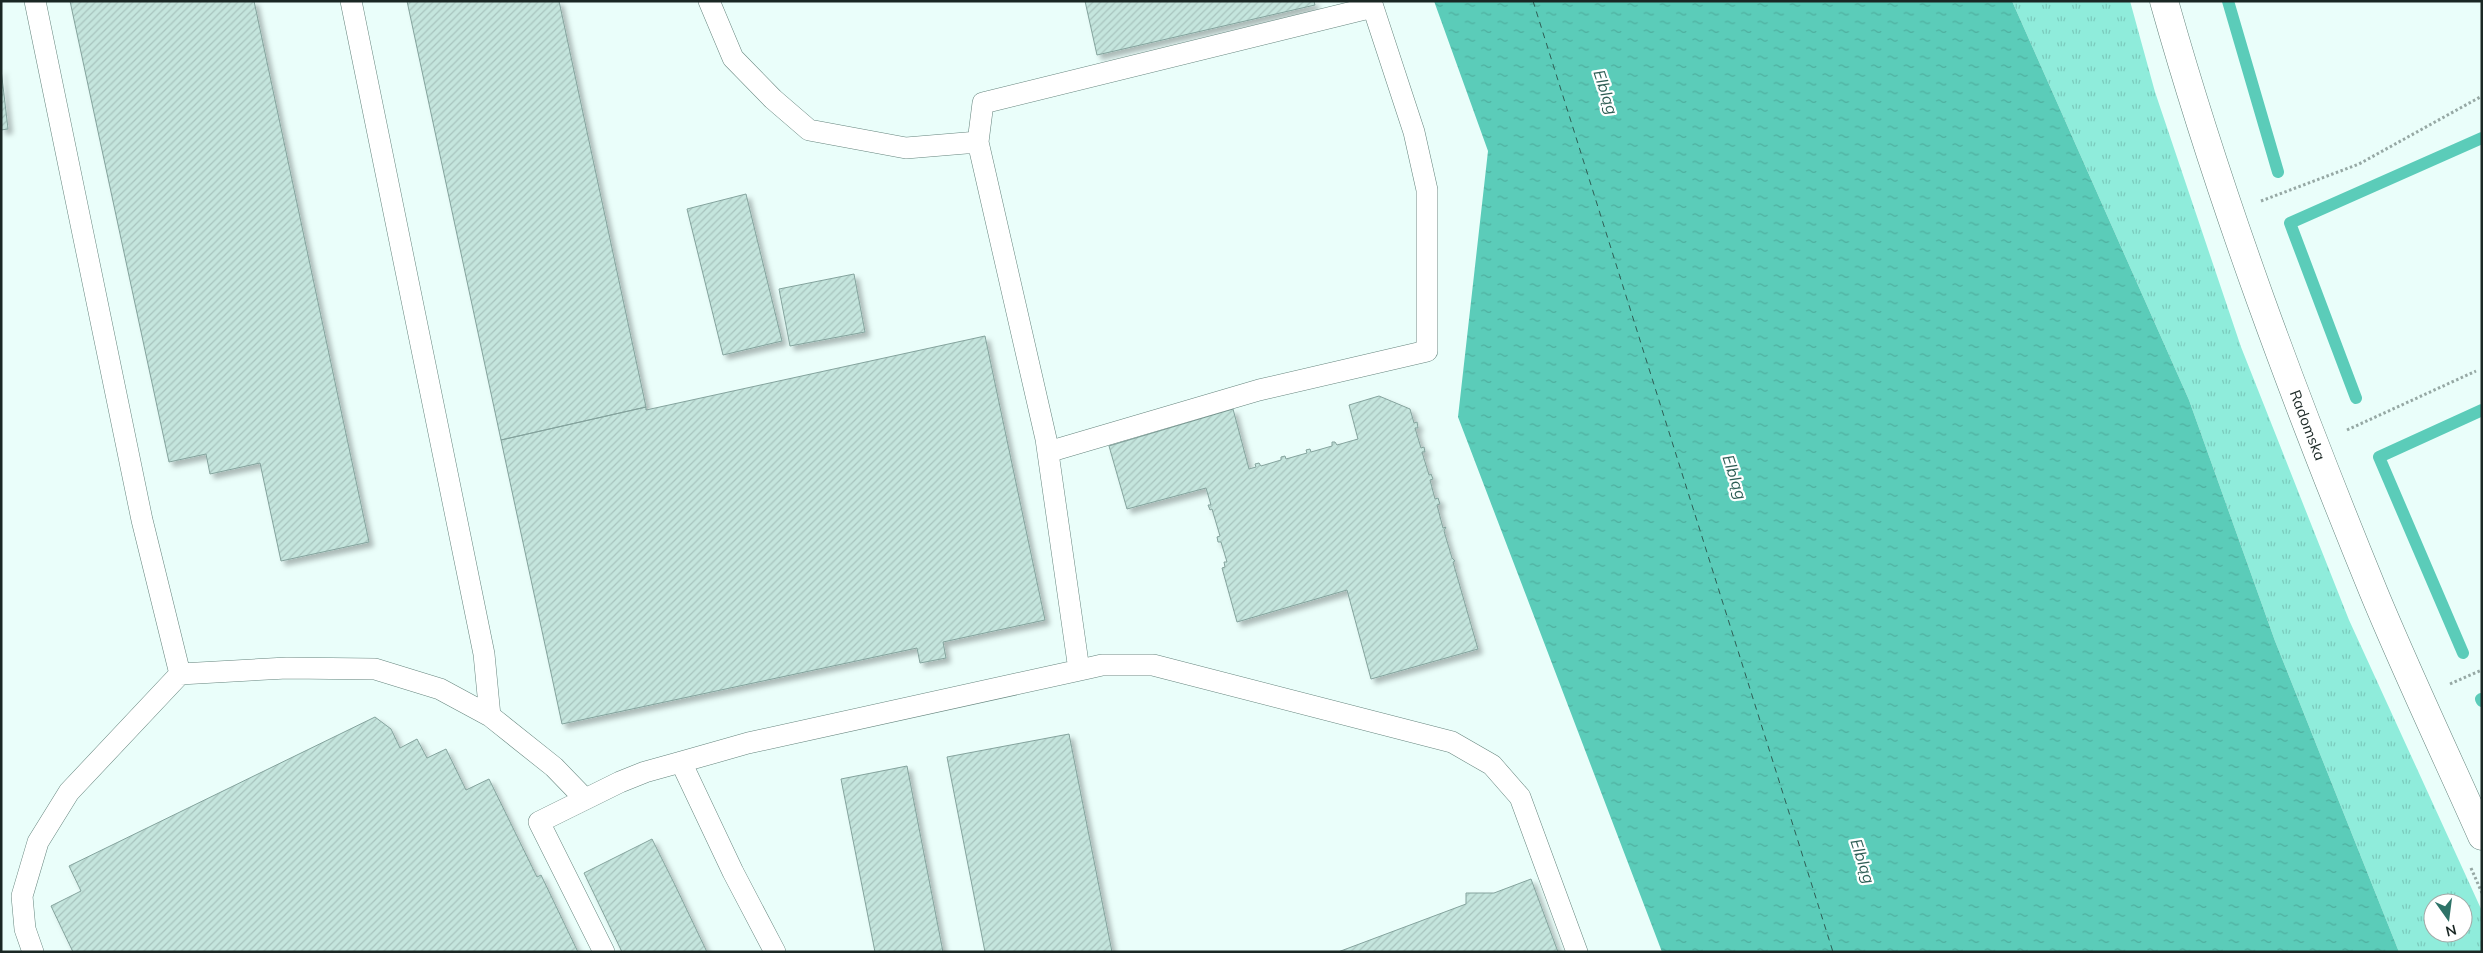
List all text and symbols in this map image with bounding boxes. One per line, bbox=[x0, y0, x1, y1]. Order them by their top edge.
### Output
water label: Elbląg bbox=[1589, 67, 1623, 117]
street label: Radomska bbox=[2286, 387, 2330, 463]
water label: Elbląg bbox=[1718, 452, 1752, 502]
water label: Elbląg bbox=[1846, 836, 1880, 886]
north arrow bbox=[2423, 893, 2473, 943]
text: N bbox=[2444, 921, 2458, 941]

